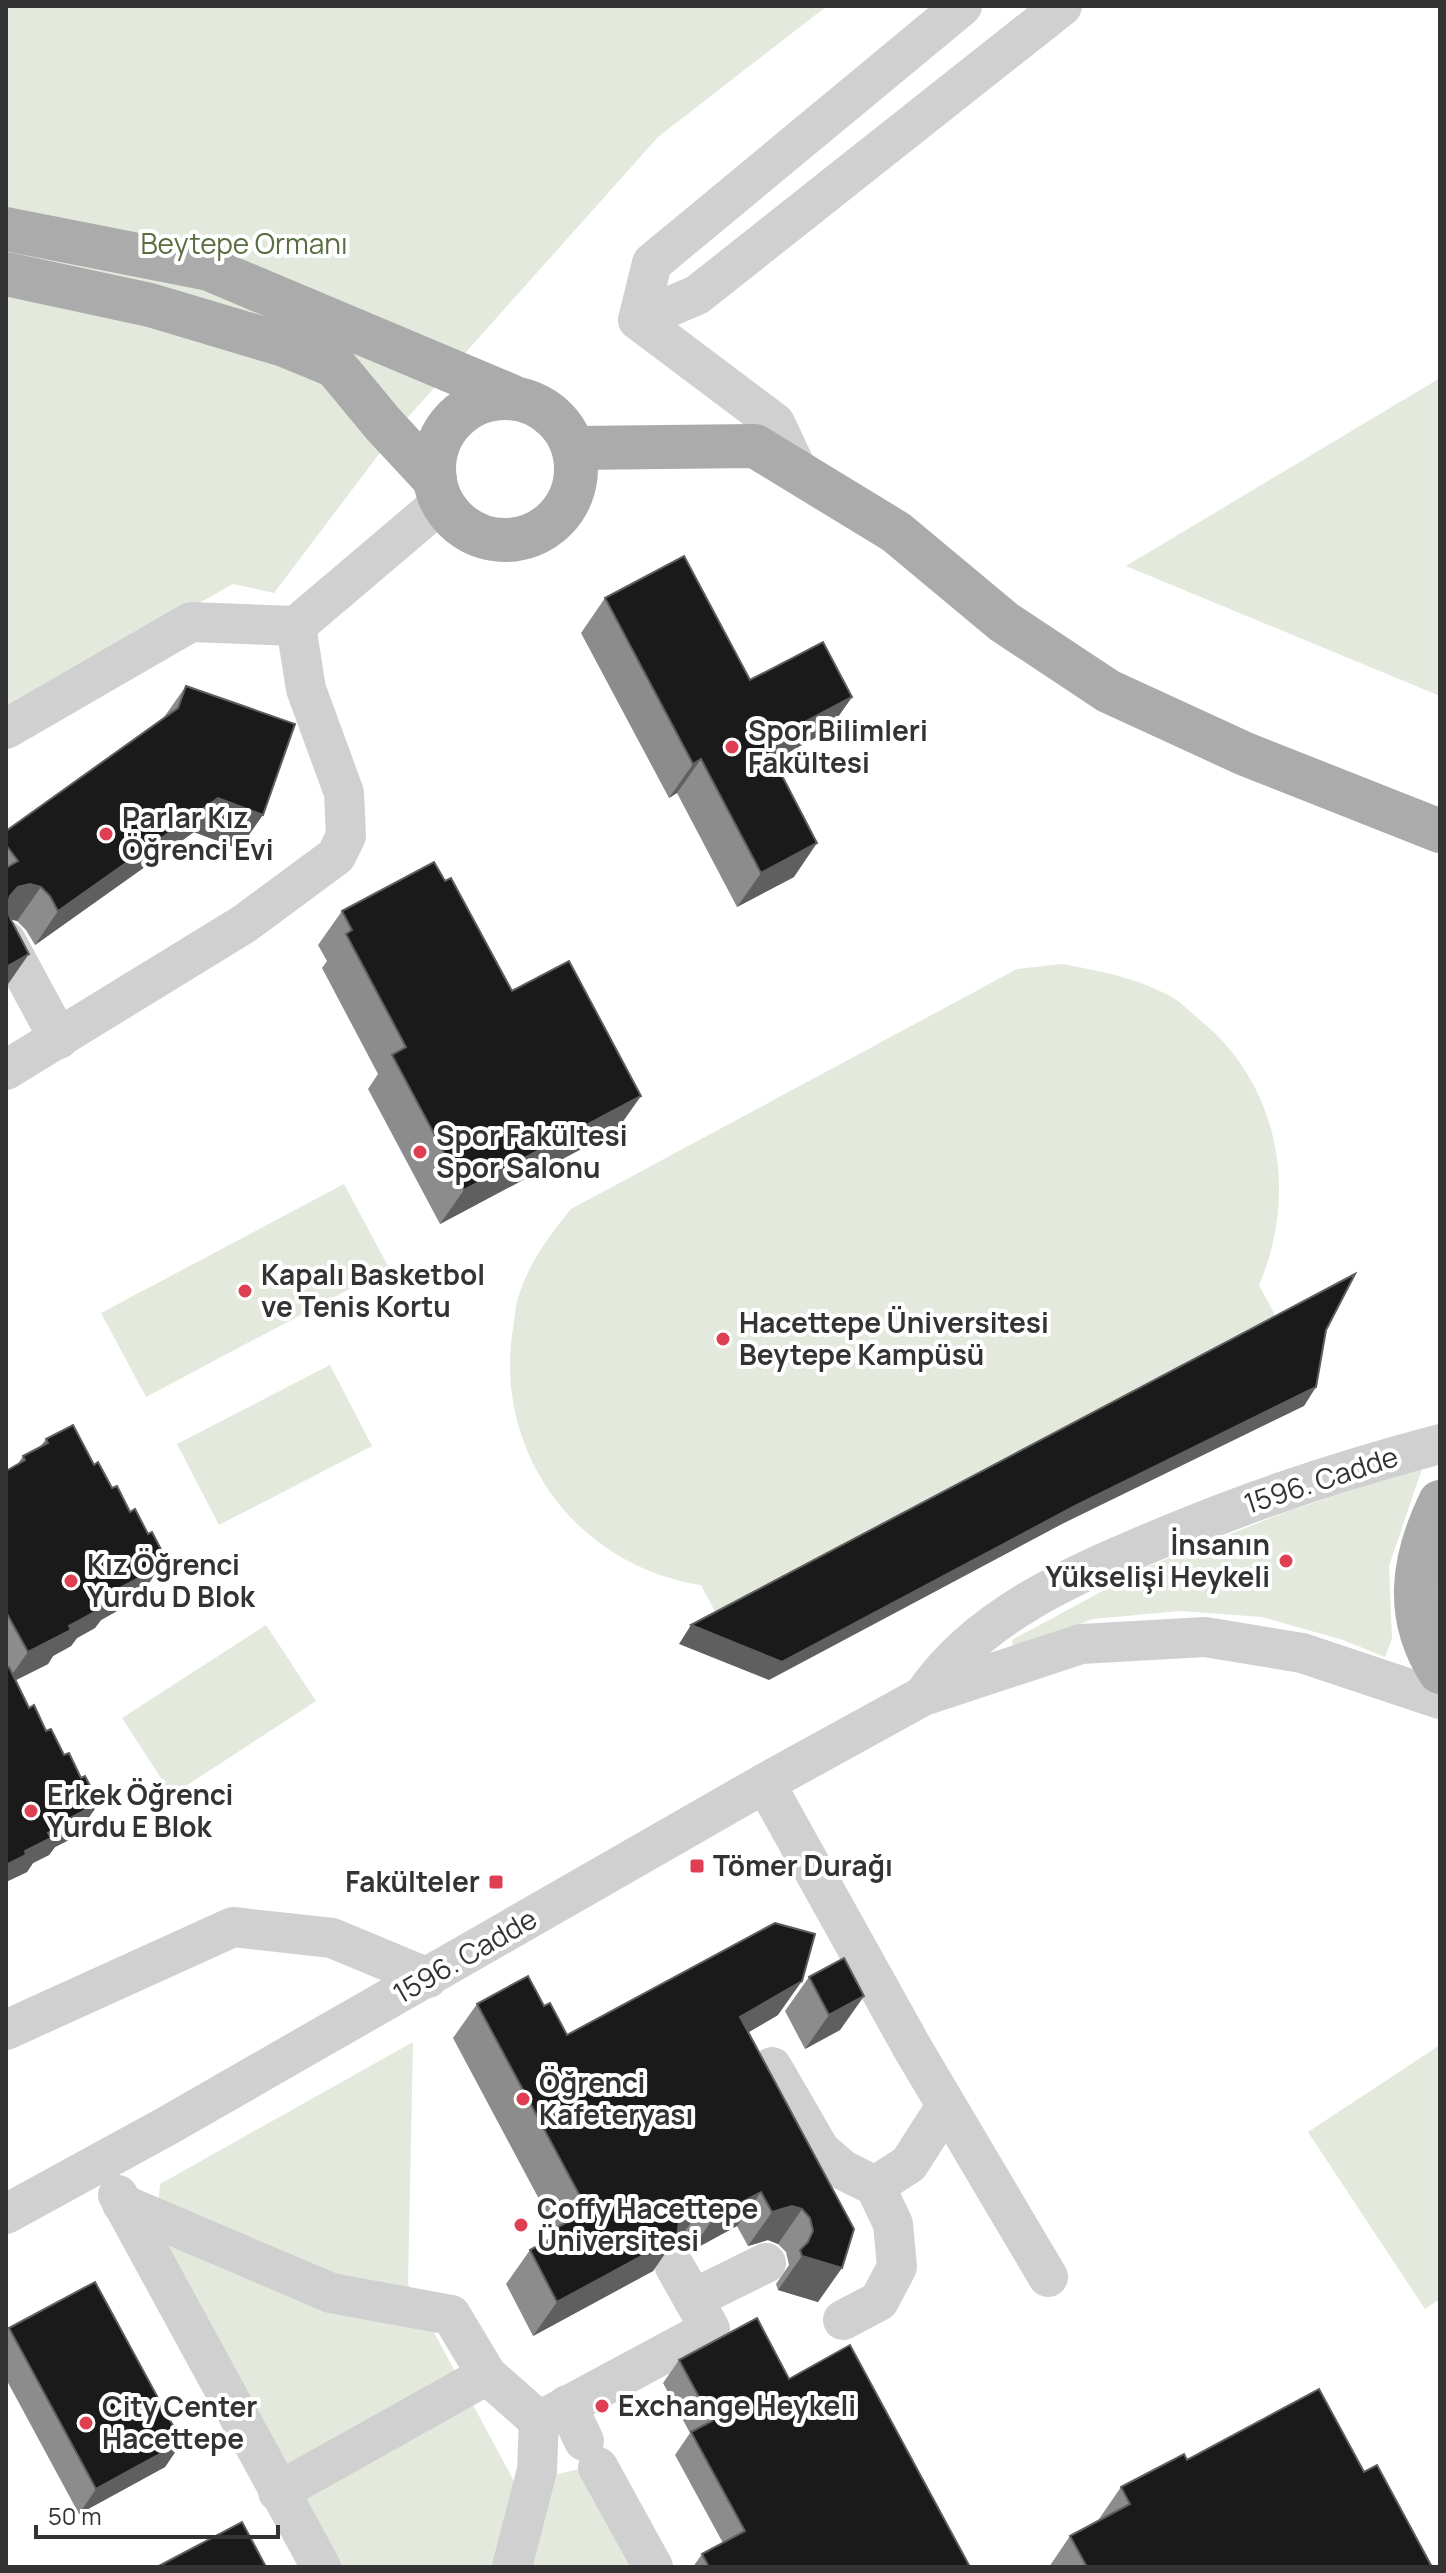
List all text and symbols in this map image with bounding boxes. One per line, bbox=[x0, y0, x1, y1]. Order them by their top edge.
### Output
park label: Beytepe Ormanı bbox=[140, 224, 348, 262]
place label: Spor Bilimleri Fakültesi bbox=[748, 711, 928, 781]
marker: Spor Bilimleri Fakültesi bbox=[723, 738, 741, 756]
place label: Parlar Kız Öğrenci Evi bbox=[122, 798, 274, 868]
marker: Parlar Kız Öğrenci Evi bbox=[97, 825, 115, 843]
place label: Spor Fakültesi Spor Salonu bbox=[436, 1116, 628, 1186]
marker: Spor Fakültesi Spor Salonu bbox=[411, 1143, 429, 1161]
place label: Kapalı Basketbol ve Tenis Kortu bbox=[261, 1255, 485, 1325]
marker: Kapalı Basketbol ve Tenis Kortu bbox=[236, 1282, 254, 1300]
place label: Hacettepe Üniversitesi Beytepe Kampüsü bbox=[739, 1303, 1049, 1373]
marker: Hacettepe Üniversitesi Beytepe Kampüsü bbox=[714, 1330, 732, 1348]
street label: 1596. Cadde bbox=[1239, 1436, 1402, 1522]
place label: İnsanın Yükselişi Heykeli bbox=[1046, 1525, 1270, 1595]
place label: Kız Öğrenci Yurdu D Blok bbox=[87, 1545, 256, 1615]
marker: İnsanın Yükselişi Heykeli bbox=[1277, 1552, 1295, 1570]
marker: Kız Öğrenci Yurdu D Blok bbox=[62, 1572, 80, 1590]
place label: Erkek Öğrenci Yurdu E Blok bbox=[47, 1775, 233, 1845]
marker: Erkek Öğrenci Yurdu E Blok bbox=[22, 1802, 40, 1820]
place label: Tömer Durağı bbox=[713, 1846, 893, 1884]
marker: Tömer Durağı bbox=[688, 1857, 706, 1875]
place label: Fakülteler bbox=[345, 1862, 480, 1900]
marker: Fakülteler bbox=[487, 1873, 505, 1891]
street label: 1596. Cadde bbox=[386, 1899, 543, 2012]
place label: Öğrenci Kafeteryası bbox=[539, 2063, 693, 2133]
marker: Öğrenci Kafeteryası bbox=[514, 2090, 532, 2108]
place label: Coffy Hacettepe Üniversitesi bbox=[537, 2189, 758, 2259]
marker: Coffy Hacettepe Üniversitesi bbox=[512, 2216, 530, 2234]
place label: Exchange Heykeli bbox=[618, 2386, 856, 2424]
place label: City Center Hacettepe bbox=[102, 2387, 258, 2457]
marker: Exchange Heykeli bbox=[593, 2397, 611, 2415]
marker: City Center Hacettepe bbox=[77, 2414, 95, 2432]
scale bar bbox=[36, 2489, 278, 2539]
text: 50 m bbox=[48, 2499, 102, 2532]

